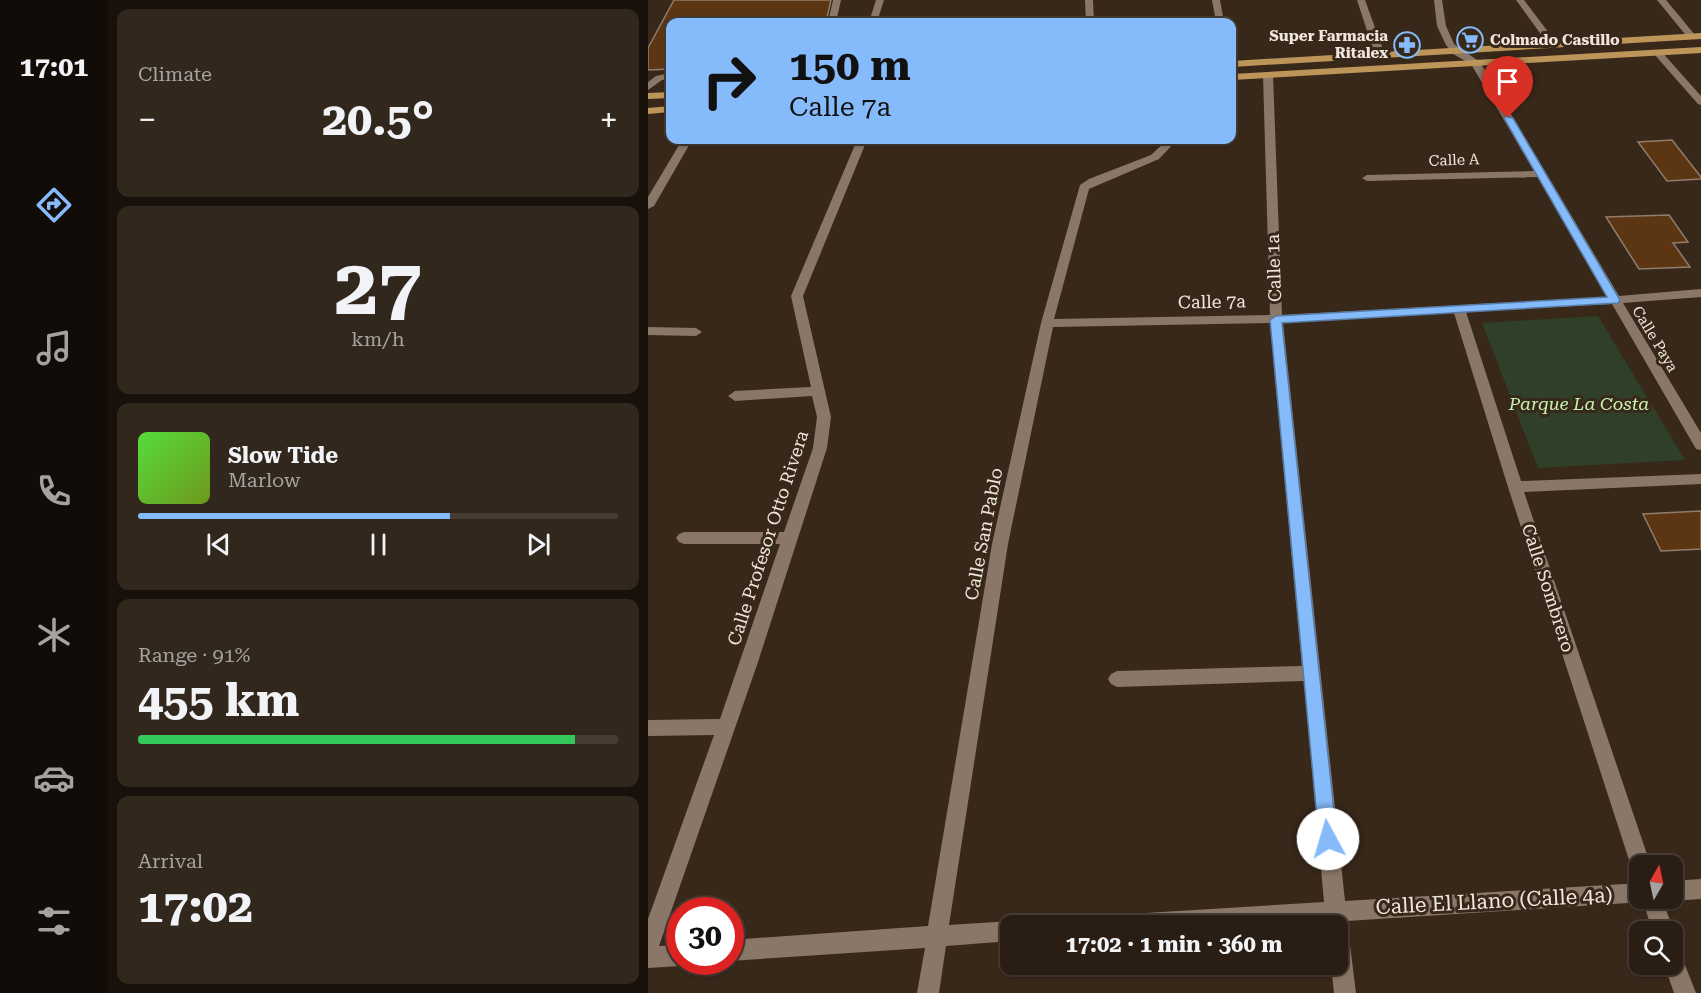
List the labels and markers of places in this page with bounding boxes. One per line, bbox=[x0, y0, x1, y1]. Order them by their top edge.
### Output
supermarket icon: Colmado Castillo bbox=[1455, 25, 1485, 55]
place label: Super Farmacia Ritalex bbox=[1269, 27, 1388, 62]
pharmacy icon: Super Farmacia Ritalex bbox=[1392, 30, 1422, 60]
place label: Colmado Castillo bbox=[1490, 31, 1620, 49]
pin bbox=[1482, 56, 1533, 118]

